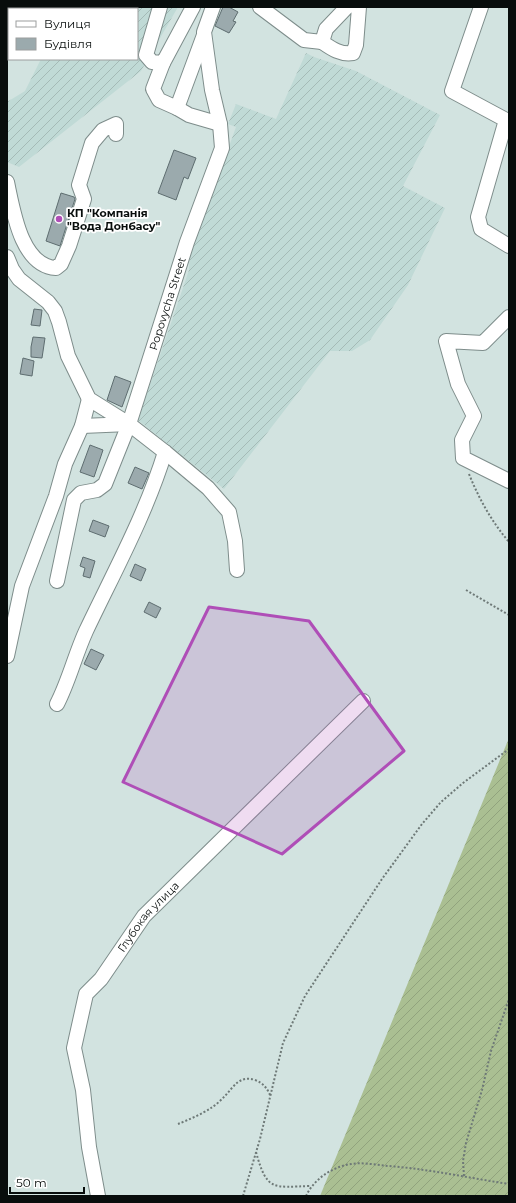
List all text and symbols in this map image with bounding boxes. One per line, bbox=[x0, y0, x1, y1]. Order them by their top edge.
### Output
legend bbox=[8, 8, 138, 60]
text: Вулиця bbox=[44, 16, 91, 31]
text: Будівля bbox=[44, 36, 92, 51]
place label: КП "Компанія "Вода Донбасу" bbox=[67, 206, 161, 233]
marker: КП "Компанія "Вода Донбасу" bbox=[54, 214, 64, 224]
street label: Popovycha Street bbox=[146, 255, 189, 352]
street label: Глубокая улица bbox=[114, 879, 182, 955]
scale bar bbox=[10, 1169, 84, 1195]
text: 50 m bbox=[16, 1175, 47, 1190]

